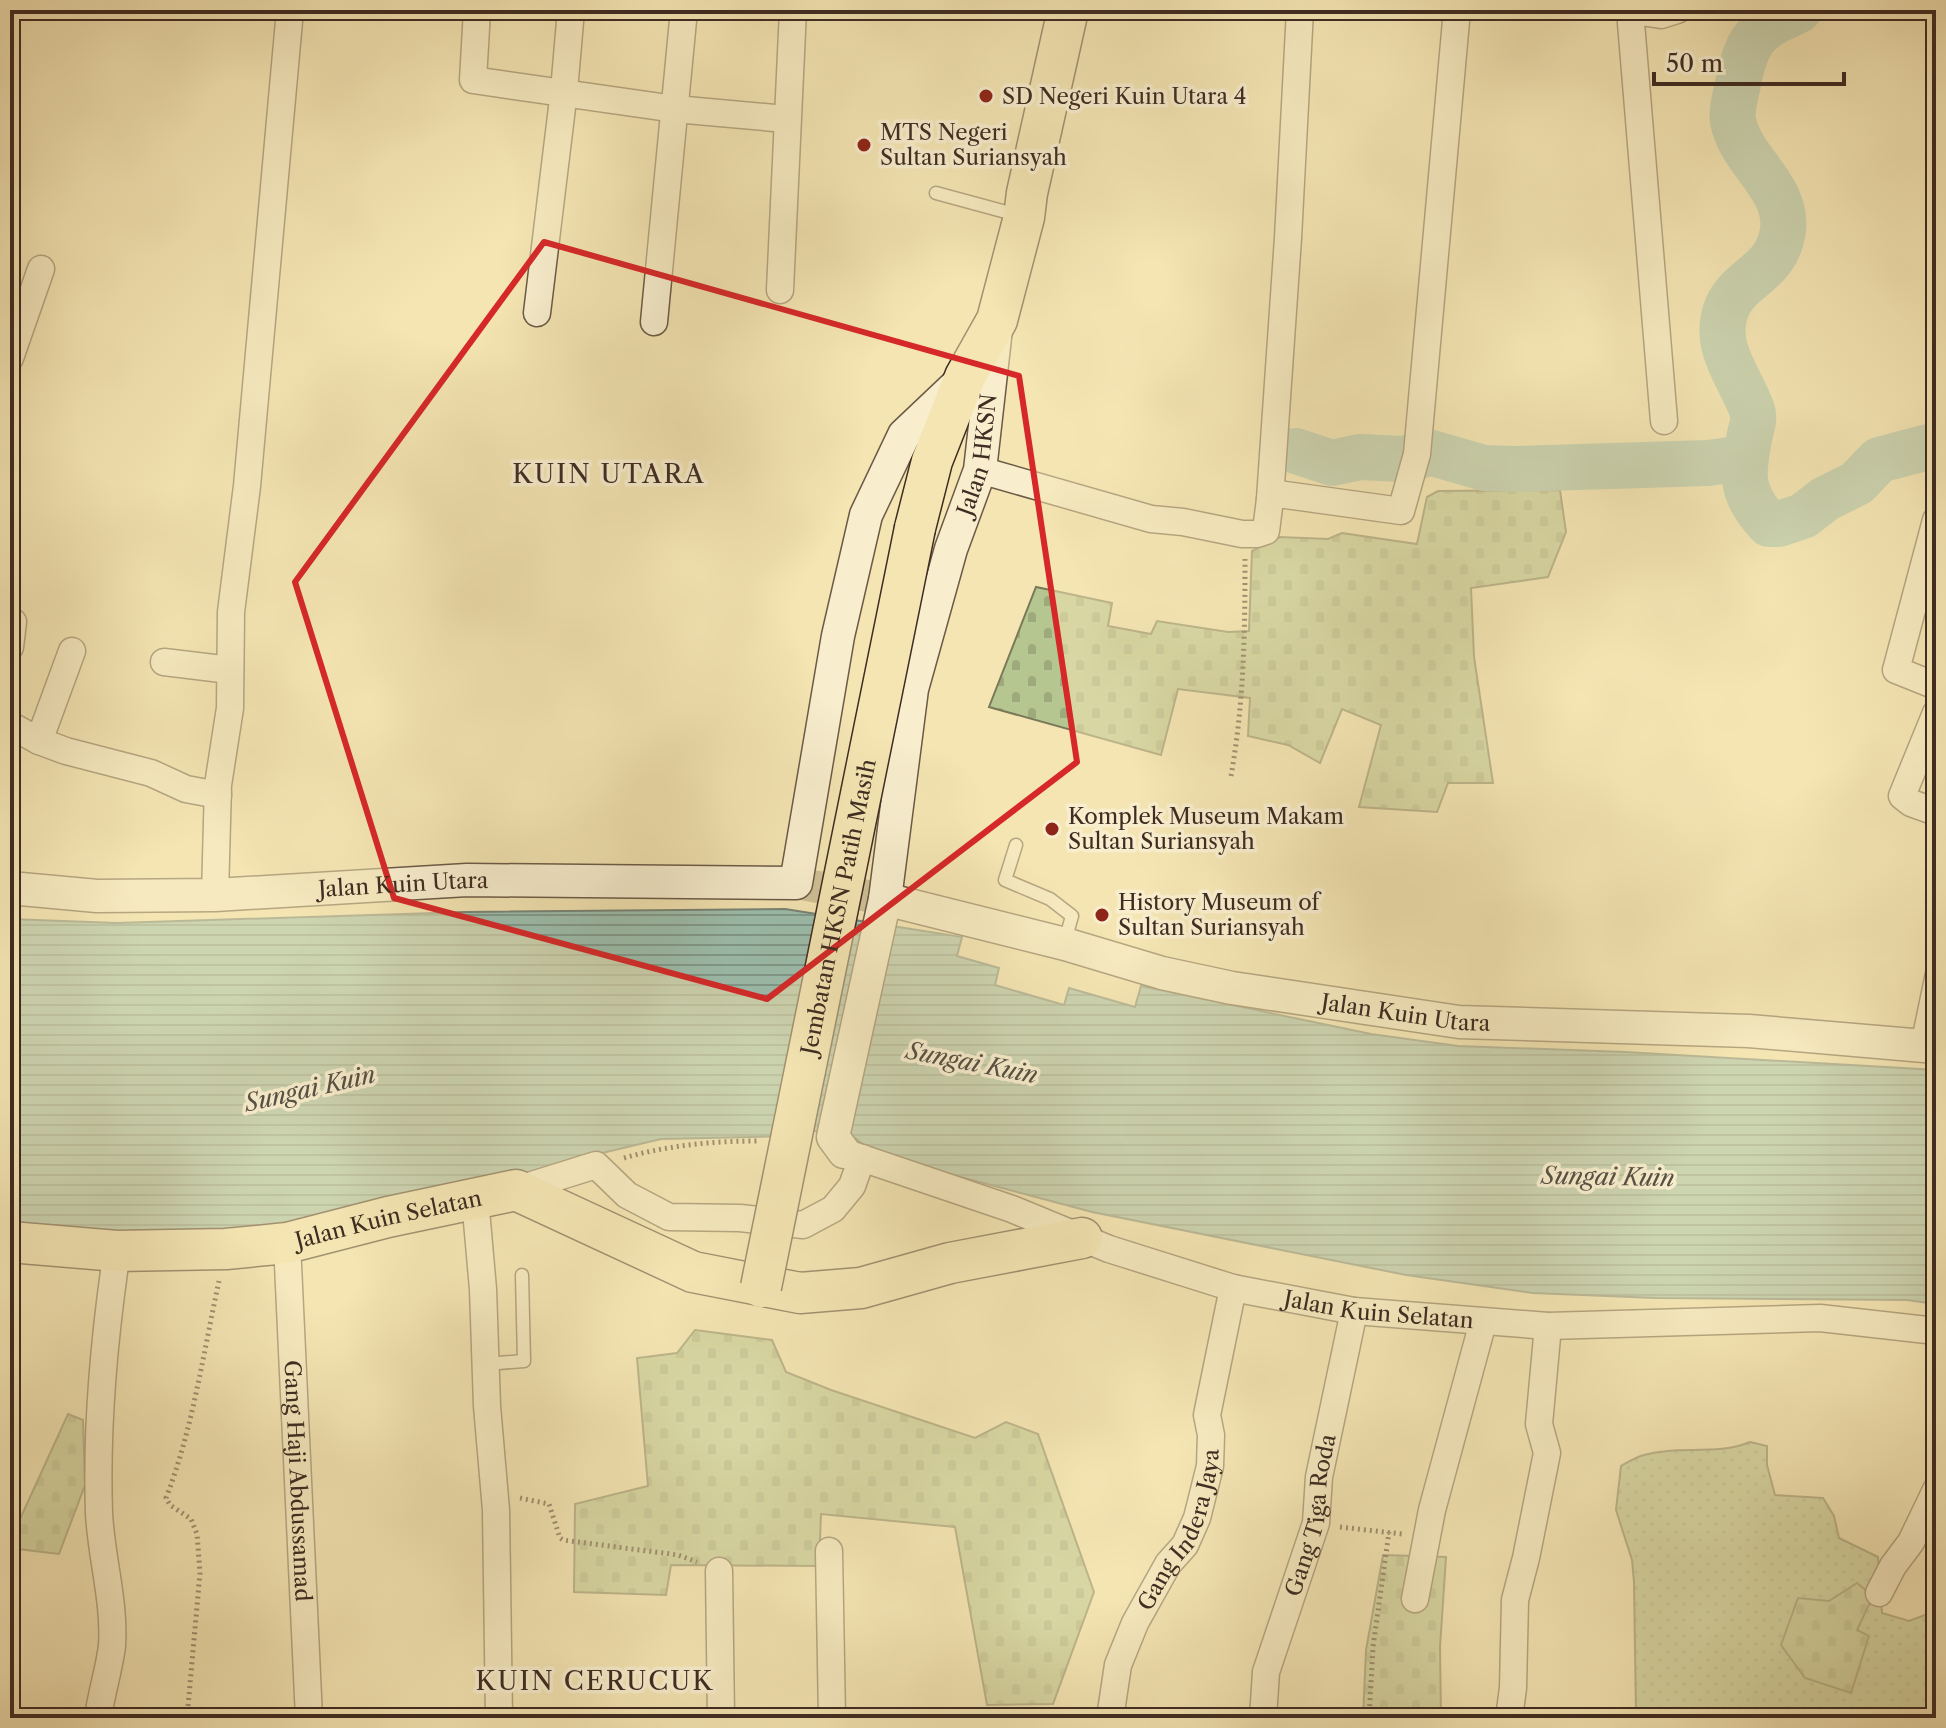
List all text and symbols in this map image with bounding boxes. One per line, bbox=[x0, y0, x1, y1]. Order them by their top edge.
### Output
scale bar bbox=[1654, 36, 1844, 86]
text: 50 m bbox=[1666, 49, 1723, 78]
place label: SD Negeri Kuin Utara 4 bbox=[1002, 83, 1246, 110]
marker: SD Negeri Kuin Utara 4 bbox=[977, 87, 995, 105]
place label: MTS Negeri Sultan Suriansyah bbox=[880, 119, 1067, 171]
marker: MTS Negeri Sultan Suriansyah bbox=[855, 136, 873, 154]
street label: Jalan HKSN bbox=[950, 392, 1003, 522]
district label: KUIN UTARA bbox=[512, 458, 706, 490]
street label: Jembatan HKSN Patih Masih bbox=[795, 756, 882, 1060]
place label: Komplek Museum Makam Sultan Suriansyah bbox=[1068, 803, 1345, 855]
marker: Komplek Museum Makam Sultan Suriansyah bbox=[1043, 820, 1061, 838]
street label: Jalan Kuin Utara bbox=[314, 867, 489, 903]
place label: History Museum of Sultan Suriansyah bbox=[1118, 889, 1323, 941]
marker: History Museum of Sultan Suriansyah bbox=[1093, 906, 1111, 924]
street label: Jalan Kuin Utara bbox=[1316, 988, 1491, 1037]
water label: Sungai Kuin bbox=[902, 1035, 1040, 1089]
water label: Sungai Kuin bbox=[240, 1059, 378, 1118]
water label: Sungai Kuin bbox=[1539, 1161, 1675, 1192]
street label: Jalan Kuin Selatan bbox=[289, 1185, 484, 1255]
street label: Jalan Kuin Selatan bbox=[1279, 1284, 1475, 1334]
street label: Gang Haji Abdussamad bbox=[278, 1359, 317, 1602]
street label: Gang Tiga Roda bbox=[1279, 1431, 1342, 1600]
street label: Gang Indera Jaya bbox=[1132, 1448, 1225, 1615]
district label: KUIN CERUCUK bbox=[475, 1665, 715, 1697]

